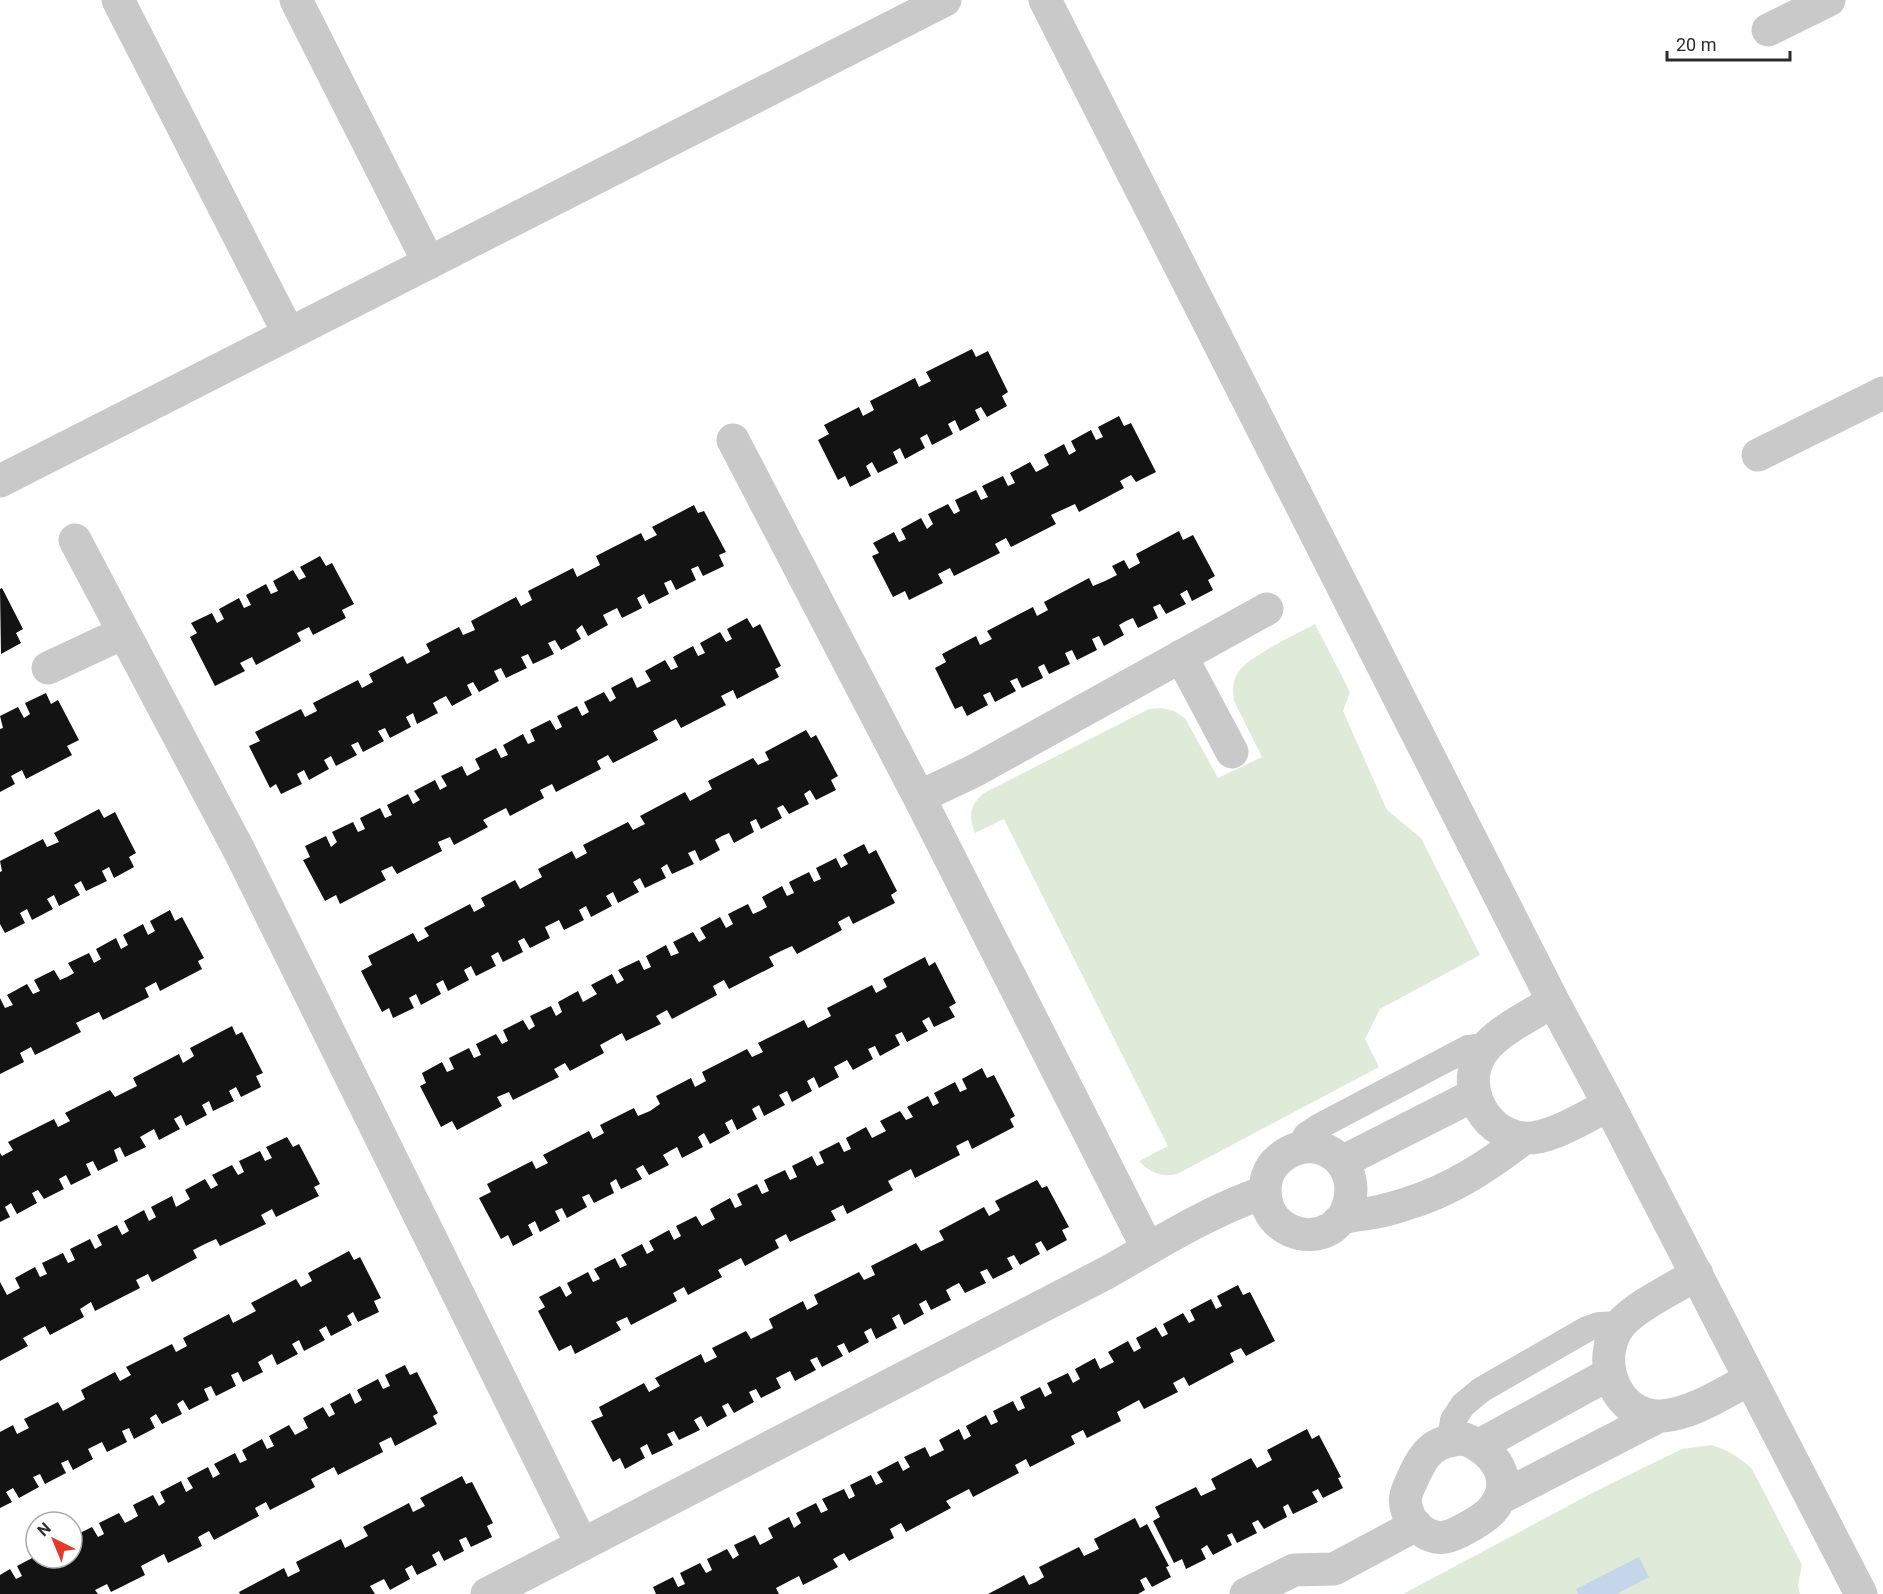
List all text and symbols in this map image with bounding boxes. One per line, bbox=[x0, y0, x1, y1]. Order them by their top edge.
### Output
scale bar bbox=[1667, 24, 1790, 62]
text: 20 m bbox=[1676, 34, 1716, 55]
north arrow bbox=[24, 1510, 84, 1570]
text: N bbox=[34, 1519, 55, 1540]

